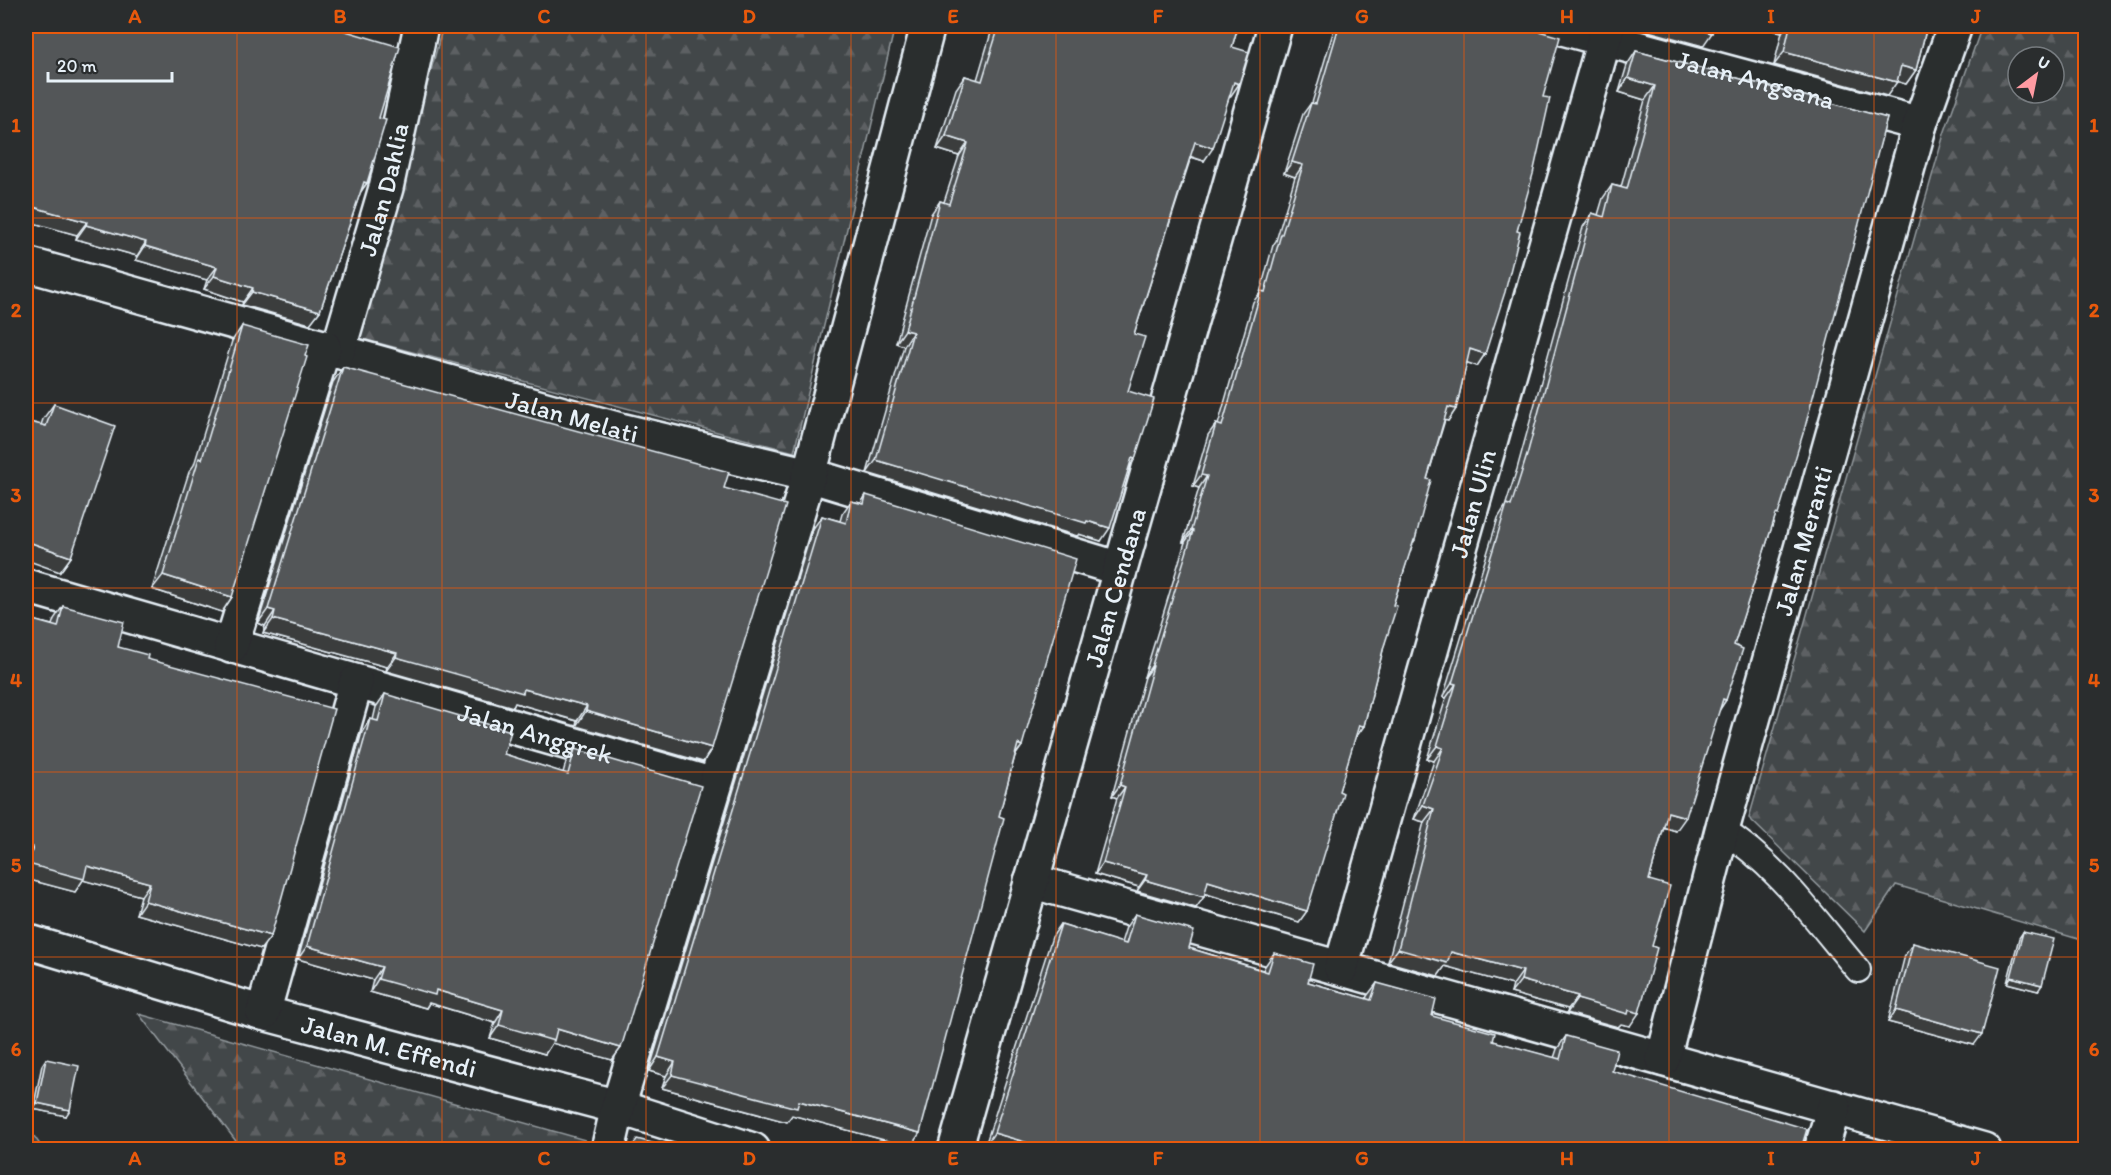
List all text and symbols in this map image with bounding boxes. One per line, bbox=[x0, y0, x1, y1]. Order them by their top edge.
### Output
text: A bbox=[128, 4, 142, 28]
text: B bbox=[334, 4, 347, 28]
text: C bbox=[538, 4, 551, 28]
text: D bbox=[742, 4, 756, 28]
text: E bbox=[947, 4, 959, 28]
text: F bbox=[1153, 4, 1164, 28]
text: G bbox=[1355, 4, 1369, 28]
text: H bbox=[1560, 4, 1574, 28]
text: I bbox=[1767, 4, 1775, 28]
text: J bbox=[1970, 4, 1981, 28]
street label: Jalan Angsana bbox=[1672, 43, 1838, 116]
scale bar bbox=[48, 45, 172, 83]
north arrow bbox=[2006, 45, 2066, 105]
text: U bbox=[2034, 52, 2053, 74]
text: 20 m bbox=[57, 55, 97, 77]
text: 1 bbox=[11, 113, 21, 137]
text: 1 bbox=[2089, 113, 2099, 137]
street label: Jalan Dahlia bbox=[351, 120, 416, 260]
text: 2 bbox=[11, 298, 22, 322]
text: 2 bbox=[2089, 298, 2100, 322]
street label: Jalan Melati bbox=[502, 383, 642, 450]
street label: Jalan Ulin bbox=[1442, 445, 1503, 561]
street label: Jalan Meranti bbox=[1767, 462, 1839, 619]
text: 3 bbox=[11, 483, 22, 507]
text: 3 bbox=[2089, 483, 2100, 507]
street label: Jalan Cendana bbox=[1077, 504, 1153, 671]
text: 4 bbox=[10, 668, 22, 692]
text: 4 bbox=[2088, 668, 2100, 692]
street label: Jalan Anggrek bbox=[454, 696, 617, 771]
text: 5 bbox=[11, 853, 22, 877]
text: 5 bbox=[2089, 853, 2100, 877]
street label: Jalan M. Effendi bbox=[298, 1008, 480, 1085]
text: 6 bbox=[11, 1037, 22, 1061]
text: 6 bbox=[2089, 1037, 2100, 1061]
text: A bbox=[128, 1146, 142, 1170]
text: B bbox=[334, 1146, 347, 1170]
text: C bbox=[538, 1146, 551, 1170]
text: D bbox=[742, 1146, 756, 1170]
text: E bbox=[947, 1146, 959, 1170]
text: F bbox=[1153, 1146, 1164, 1170]
text: G bbox=[1355, 1146, 1369, 1170]
text: H bbox=[1560, 1146, 1574, 1170]
text: I bbox=[1767, 1146, 1775, 1170]
text: J bbox=[1970, 1146, 1981, 1170]

